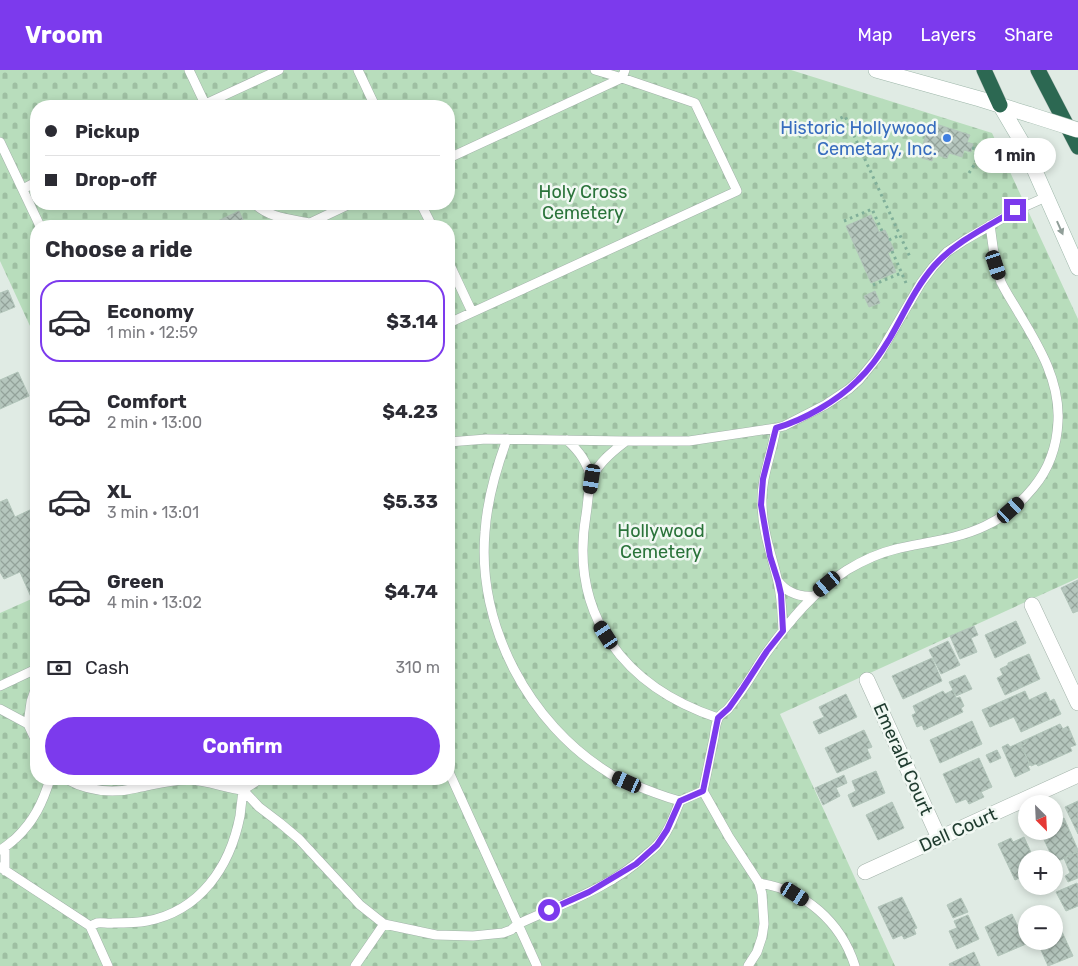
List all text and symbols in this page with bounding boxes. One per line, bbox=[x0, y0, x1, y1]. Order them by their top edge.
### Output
text: Vroom bbox=[25, 21, 103, 49]
text: Map bbox=[858, 24, 893, 46]
text: Layers bbox=[921, 24, 976, 46]
text: Share bbox=[1004, 24, 1053, 46]
place label: Historic Hollywood Cemetary, Inc. bbox=[780, 117, 937, 160]
text: Pickup bbox=[75, 120, 140, 143]
marker: Historic Hollywood Cemetary, Inc. bbox=[941, 132, 953, 144]
callout: 1 min bbox=[974, 138, 1056, 172]
text: 1 min bbox=[995, 146, 1035, 165]
text: Drop-off bbox=[75, 168, 157, 191]
park label: Holy Cross Cemetery bbox=[539, 181, 627, 224]
route end bbox=[1004, 199, 1026, 221]
one-way arrow bbox=[1056, 221, 1064, 235]
text: Choose a ride bbox=[45, 236, 192, 263]
car bbox=[984, 248, 1007, 282]
icon: car bbox=[47, 299, 92, 344]
text: Economy bbox=[107, 300, 194, 323]
text: $3.14 bbox=[386, 310, 438, 333]
text: 1 min · 12:59 bbox=[107, 323, 198, 342]
icon: car bbox=[47, 389, 92, 434]
text: Comfort bbox=[107, 390, 187, 413]
text: $4.23 bbox=[382, 400, 438, 423]
text: 2 min · 13:00 bbox=[107, 413, 202, 432]
car bbox=[582, 463, 601, 495]
icon: car bbox=[47, 479, 92, 524]
text: XL bbox=[107, 480, 131, 503]
text: $5.33 bbox=[383, 490, 438, 513]
car bbox=[994, 494, 1027, 526]
text: 3 min · 13:01 bbox=[107, 503, 199, 522]
park label: Hollywood Cemetery bbox=[617, 520, 705, 563]
icon: car bbox=[47, 569, 92, 614]
car bbox=[810, 569, 843, 599]
text: Green bbox=[107, 570, 164, 593]
text: $4.74 bbox=[384, 580, 438, 603]
text: 4 min · 13:02 bbox=[107, 593, 202, 612]
car bbox=[591, 618, 620, 652]
icon: cash bbox=[45, 654, 73, 682]
text: Cash bbox=[85, 656, 129, 679]
text: 310 m bbox=[396, 658, 440, 677]
street label: Emerald Court bbox=[869, 700, 937, 818]
button: Confirm bbox=[45, 717, 440, 775]
car bbox=[610, 769, 643, 795]
north arrow bbox=[1018, 795, 1062, 840]
map controls bbox=[1018, 795, 1063, 950]
street label: Dell Court bbox=[916, 803, 1000, 857]
button: + bbox=[1018, 850, 1063, 895]
car bbox=[778, 880, 811, 908]
route start bbox=[538, 899, 560, 921]
button: − bbox=[1018, 905, 1063, 950]

